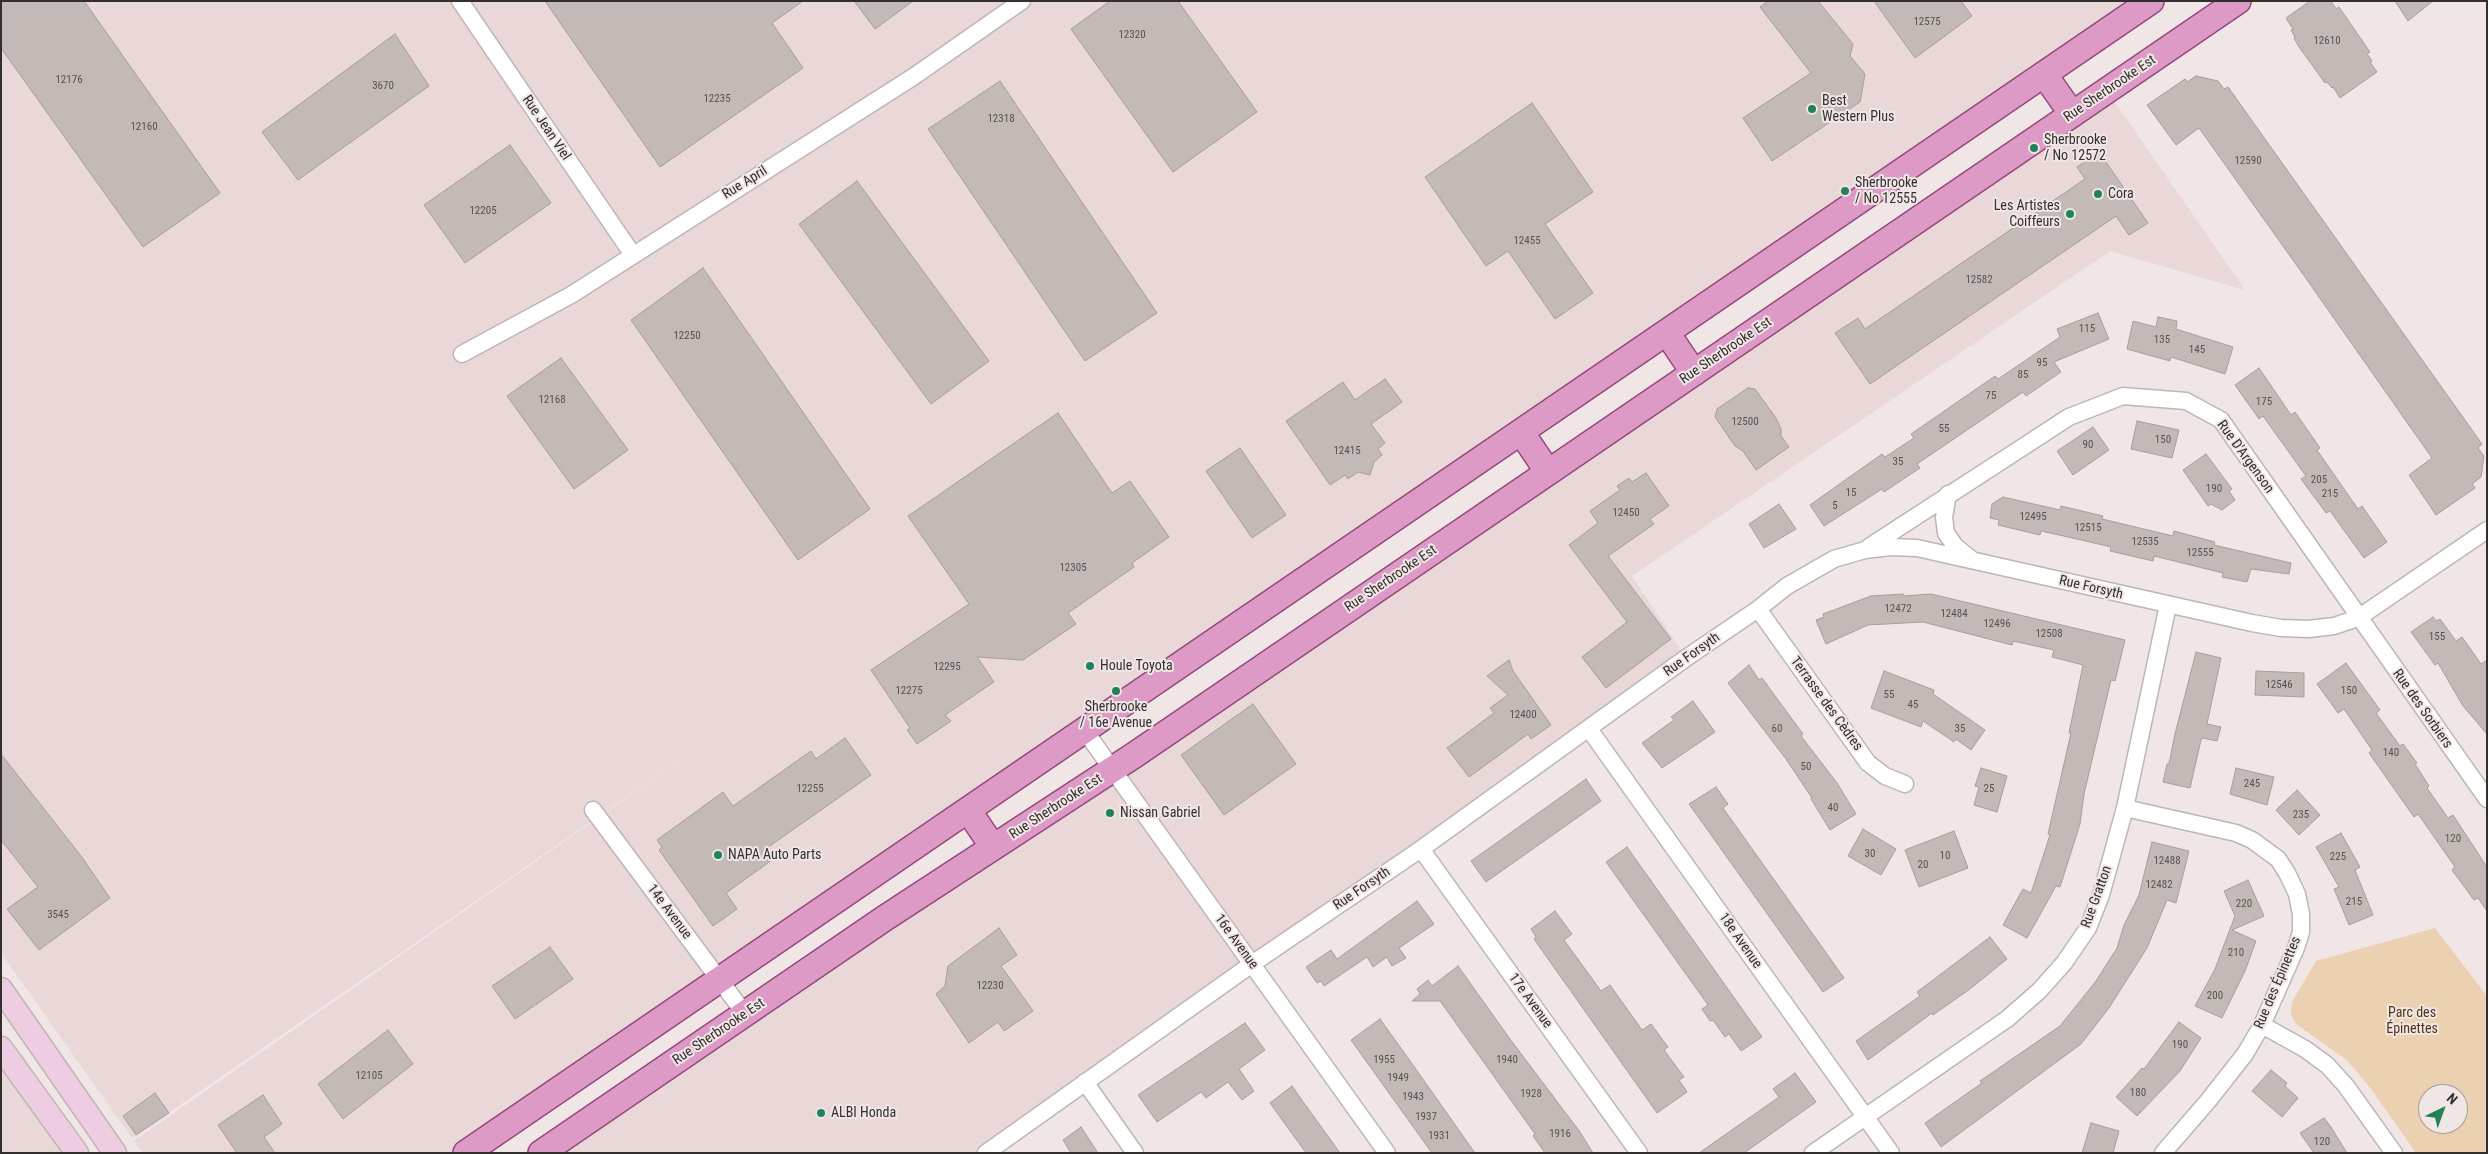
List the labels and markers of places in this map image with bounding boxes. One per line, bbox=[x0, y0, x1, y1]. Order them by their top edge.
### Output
place label: Best Western Plus bbox=[1822, 93, 1894, 125]
marker: Best Western Plus bbox=[1806, 103, 1818, 115]
place label: Sherbrooke / No 12572 bbox=[2044, 132, 2107, 164]
marker: Sherbrooke / No 12572 bbox=[2028, 142, 2040, 154]
place label: Sherbrooke / No 12555 bbox=[1855, 175, 1918, 208]
marker: Sherbrooke / No 12555 bbox=[1839, 185, 1851, 197]
place label: Cora bbox=[2108, 186, 2134, 202]
marker: Cora bbox=[2092, 188, 2104, 200]
place label: Les Artistes Coiffeurs bbox=[1994, 198, 2060, 230]
marker: Les Artistes Coiffeurs bbox=[2064, 208, 2076, 220]
place label: Houle Toyota bbox=[1100, 658, 1173, 674]
marker: Houle Toyota bbox=[1084, 660, 1096, 672]
marker: Sherbrooke / 16e Avenue bbox=[1110, 685, 1122, 697]
place label: Sherbrooke / 16e Avenue bbox=[1080, 699, 1152, 732]
place label: Nissan Gabriel bbox=[1120, 805, 1200, 821]
marker: Nissan Gabriel bbox=[1104, 807, 1116, 819]
place label: NAPA Auto Parts bbox=[728, 847, 822, 863]
marker: NAPA Auto Parts bbox=[712, 849, 724, 861]
place label: ALBI Honda bbox=[831, 1105, 896, 1121]
marker: ALBI Honda bbox=[815, 1107, 827, 1119]

